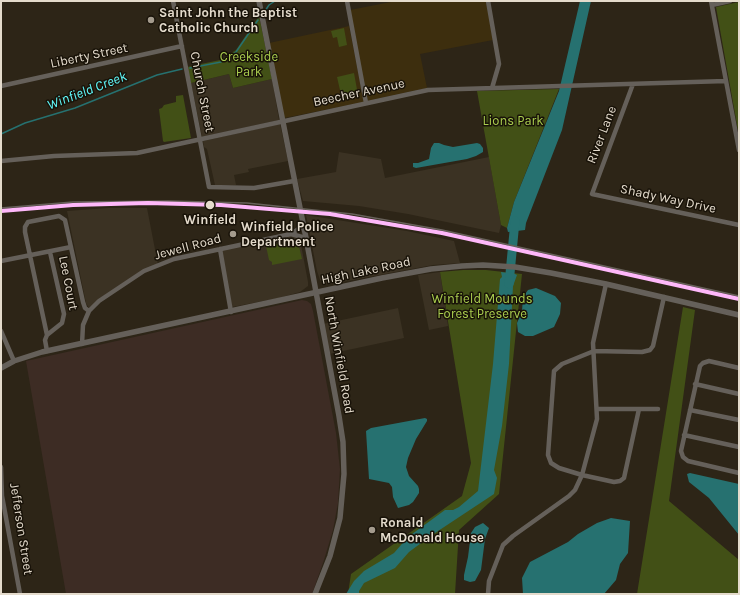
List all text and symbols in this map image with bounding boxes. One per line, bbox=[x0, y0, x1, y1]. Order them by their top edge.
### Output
place label: Saint John the Baptist Catholic Church bbox=[159, 5, 297, 36]
marker: Saint John the Baptist Catholic Church bbox=[146, 15, 156, 25]
street label: Liberty Street bbox=[49, 40, 129, 72]
park label: Creekside Park bbox=[220, 49, 278, 80]
street label: Church Street bbox=[187, 50, 217, 134]
water label: Winfield Creek bbox=[45, 68, 129, 114]
street label: Beecher Avenue bbox=[312, 76, 406, 110]
street label: River Lane bbox=[584, 104, 620, 166]
park label: Lions Park bbox=[482, 113, 544, 129]
street label: Shady Way Drive bbox=[619, 181, 717, 217]
marker: Winfield bbox=[204, 199, 216, 211]
place label: Winfield bbox=[184, 212, 236, 228]
place label: Winfield Police Department bbox=[241, 219, 334, 250]
marker: Winfield Police Department bbox=[228, 229, 238, 239]
street label: Jewell Road bbox=[153, 231, 223, 263]
street label: Lee Court bbox=[55, 254, 81, 312]
street label: High Lake Road bbox=[320, 254, 412, 288]
park label: Winfield Mounds Forest Preserve bbox=[431, 291, 533, 322]
street label: North Winfield Road bbox=[321, 295, 357, 415]
street label: Jefferson Street bbox=[6, 482, 36, 576]
place label: Ronald McDonald House bbox=[380, 515, 484, 546]
marker: Ronald McDonald House bbox=[367, 525, 377, 535]

